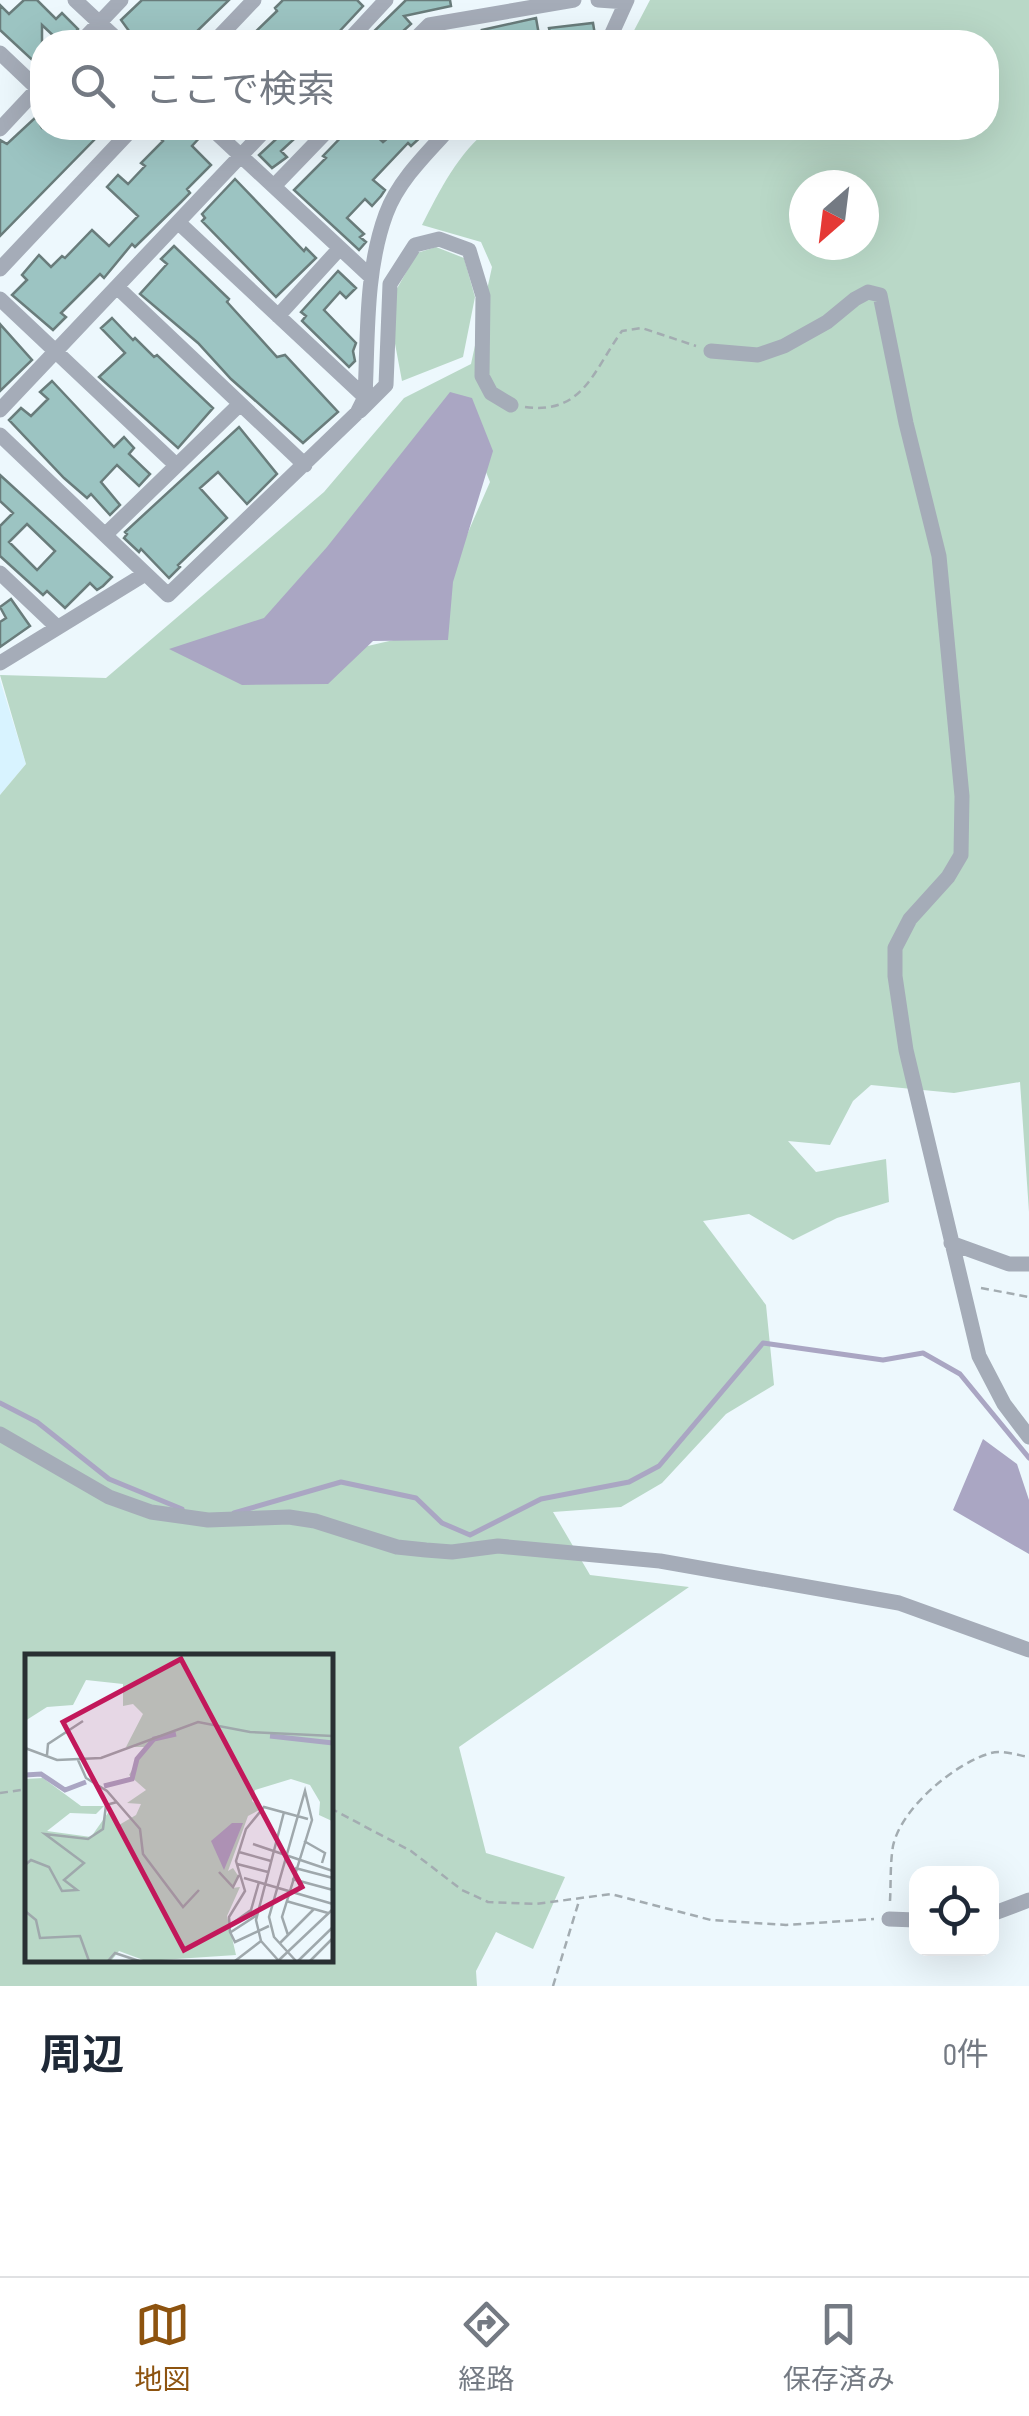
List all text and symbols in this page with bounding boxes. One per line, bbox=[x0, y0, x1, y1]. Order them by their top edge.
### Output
search box bbox=[30, 30, 999, 140]
icon: search bbox=[65, 58, 120, 113]
text: ここで検索 bbox=[145, 68, 335, 113]
north arrow bbox=[789, 170, 879, 260]
inset map bbox=[25, 1654, 332, 1961]
map controls bbox=[909, 1866, 999, 1956]
button: locate bbox=[909, 1866, 999, 1956]
text: 周辺 bbox=[40, 2031, 124, 2082]
text: 0件 bbox=[943, 2036, 989, 2075]
tab: 地図 bbox=[134, 2297, 190, 2397]
tab: 経路 bbox=[458, 2297, 515, 2397]
tab: 保存済み bbox=[783, 2297, 895, 2397]

